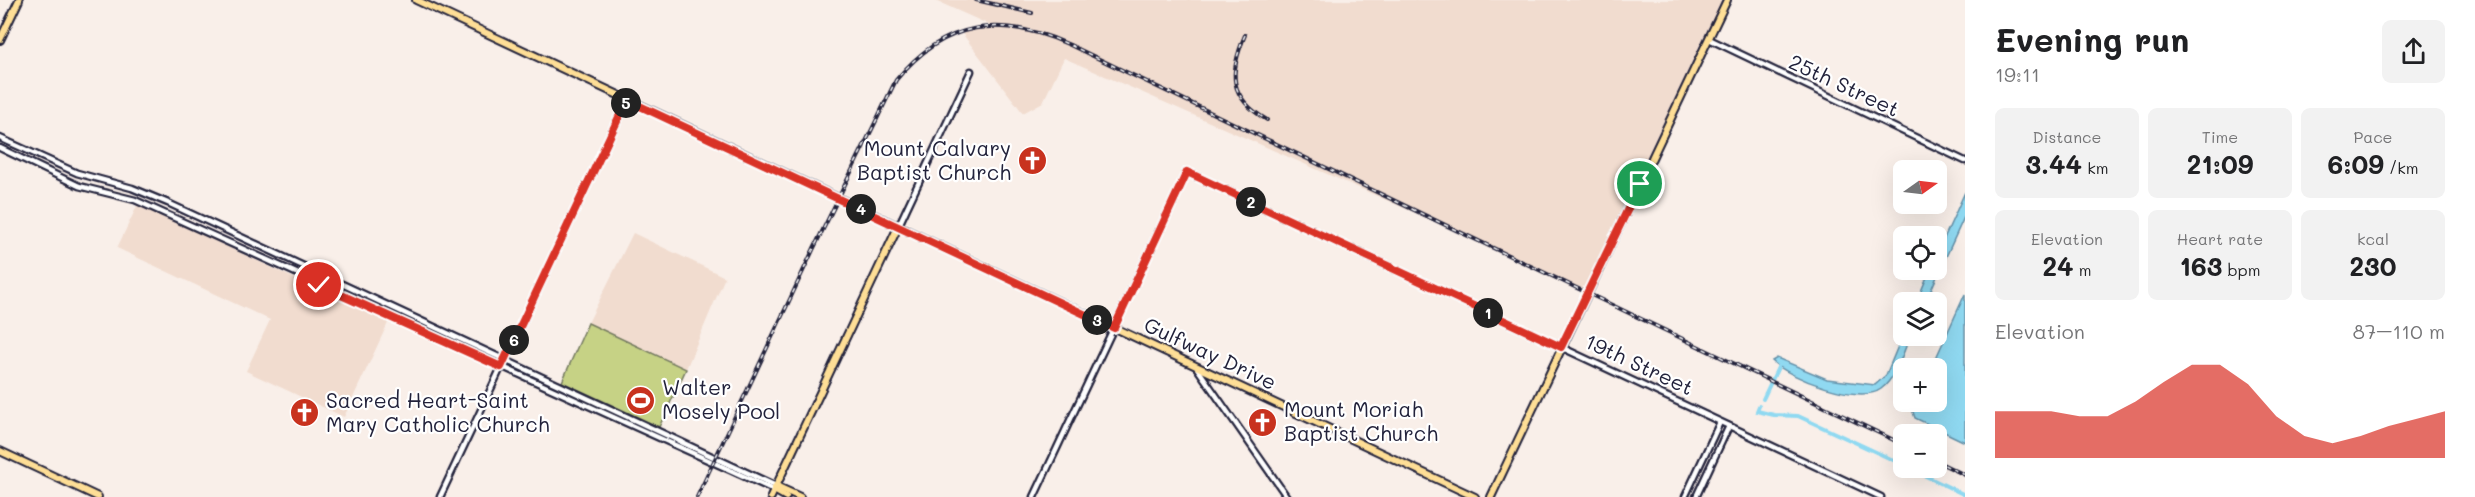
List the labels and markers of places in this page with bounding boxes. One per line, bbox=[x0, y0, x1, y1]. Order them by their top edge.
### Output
pin: 5 bbox=[611, 88, 641, 118]
place label: Mount Calvary Baptist Church bbox=[857, 134, 1011, 185]
church icon: Mount Calvary Baptist Church bbox=[1016, 145, 1048, 177]
pin bbox=[1614, 158, 1665, 209]
pin: 2 bbox=[1236, 187, 1266, 217]
pin: 4 bbox=[846, 194, 876, 224]
pin bbox=[293, 259, 344, 310]
pin: 1 bbox=[1473, 298, 1503, 328]
pin: 3 bbox=[1082, 305, 1112, 335]
pin: 6 bbox=[499, 325, 529, 355]
place label: Walter Mosely Pool bbox=[662, 373, 780, 424]
sports icon: Walter Mosely Pool bbox=[625, 384, 657, 416]
place label: Sacred Heart-Saint Mary Catholic Church bbox=[326, 386, 549, 437]
place label: Mount Moriah Baptist Church bbox=[1284, 395, 1438, 446]
church icon: Sacred Heart-Saint Mary Catholic Church bbox=[289, 397, 321, 429]
church icon: Mount Moriah Baptist Church bbox=[1247, 406, 1279, 438]

